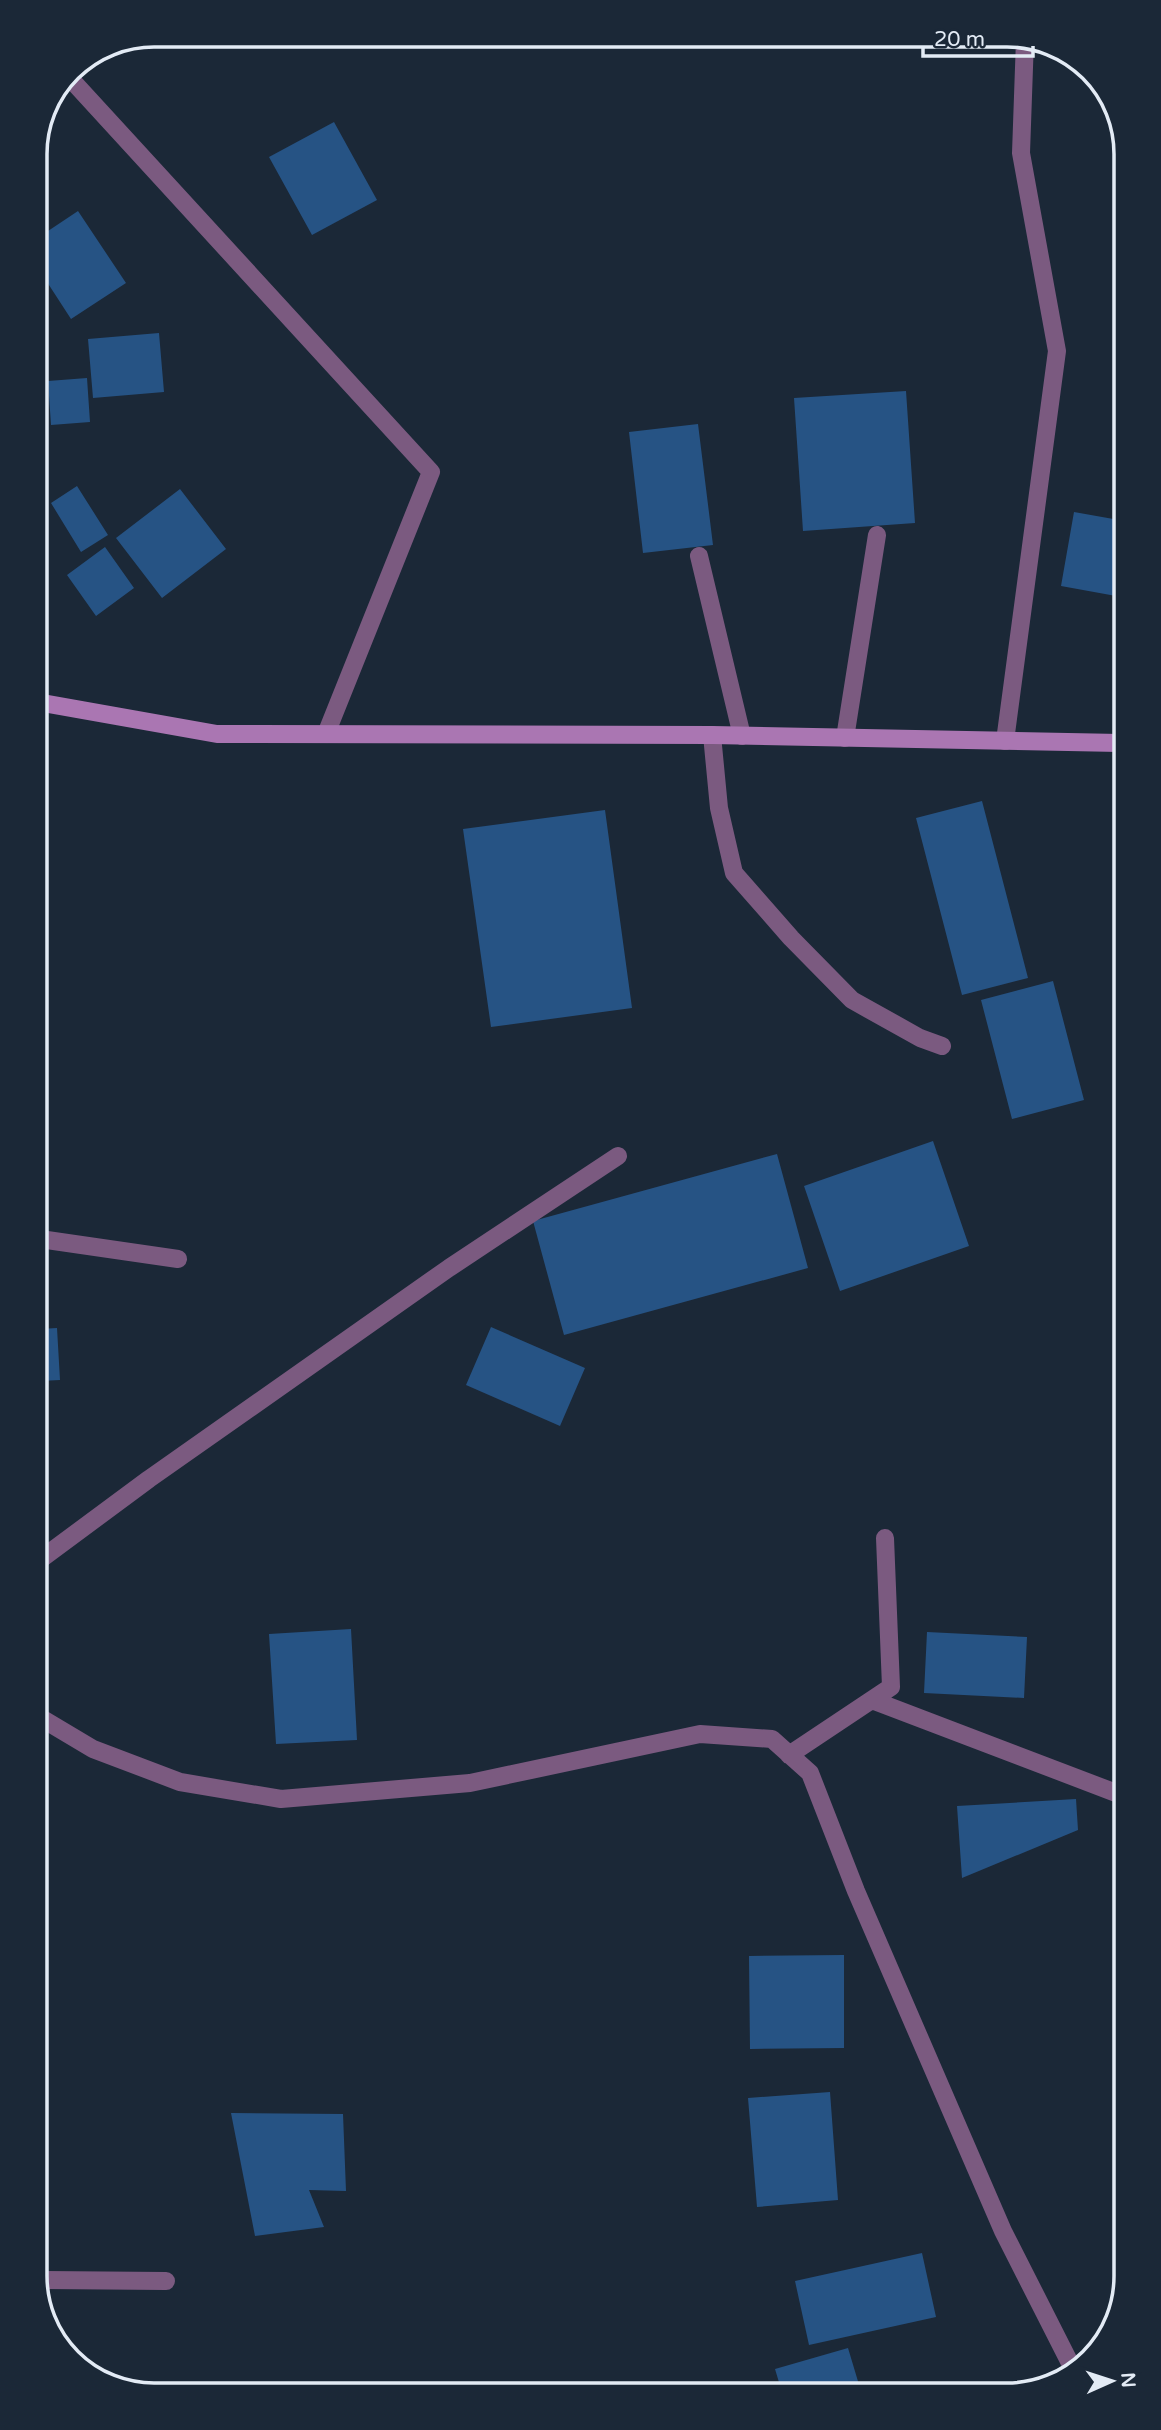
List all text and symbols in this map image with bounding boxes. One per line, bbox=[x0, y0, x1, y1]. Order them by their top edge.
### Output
scale bar bbox=[923, 14, 1033, 58]
text: 20 m bbox=[934, 27, 985, 52]
north arrow bbox=[1077, 2346, 1147, 2416]
text: N bbox=[1117, 2372, 1139, 2388]

